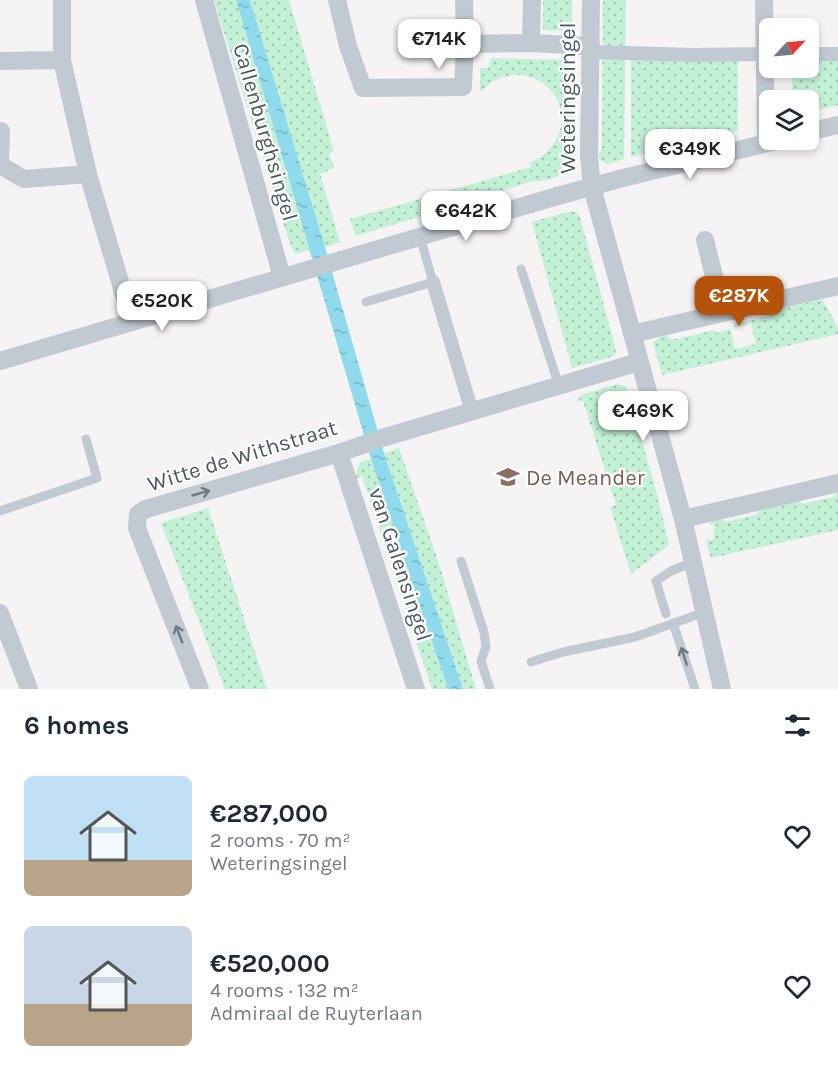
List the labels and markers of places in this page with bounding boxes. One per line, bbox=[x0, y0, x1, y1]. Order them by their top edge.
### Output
pin: €714K bbox=[397, 19, 481, 70]
pin: €349K bbox=[648, 129, 732, 180]
pin: €642K bbox=[424, 191, 508, 242]
pin: €287K bbox=[697, 276, 781, 327]
pin: €520K bbox=[120, 281, 204, 332]
pin: €469K bbox=[601, 391, 685, 442]
school or university icon: De Meander bbox=[495, 464, 521, 490]
place label: De Meander bbox=[526, 465, 645, 491]

